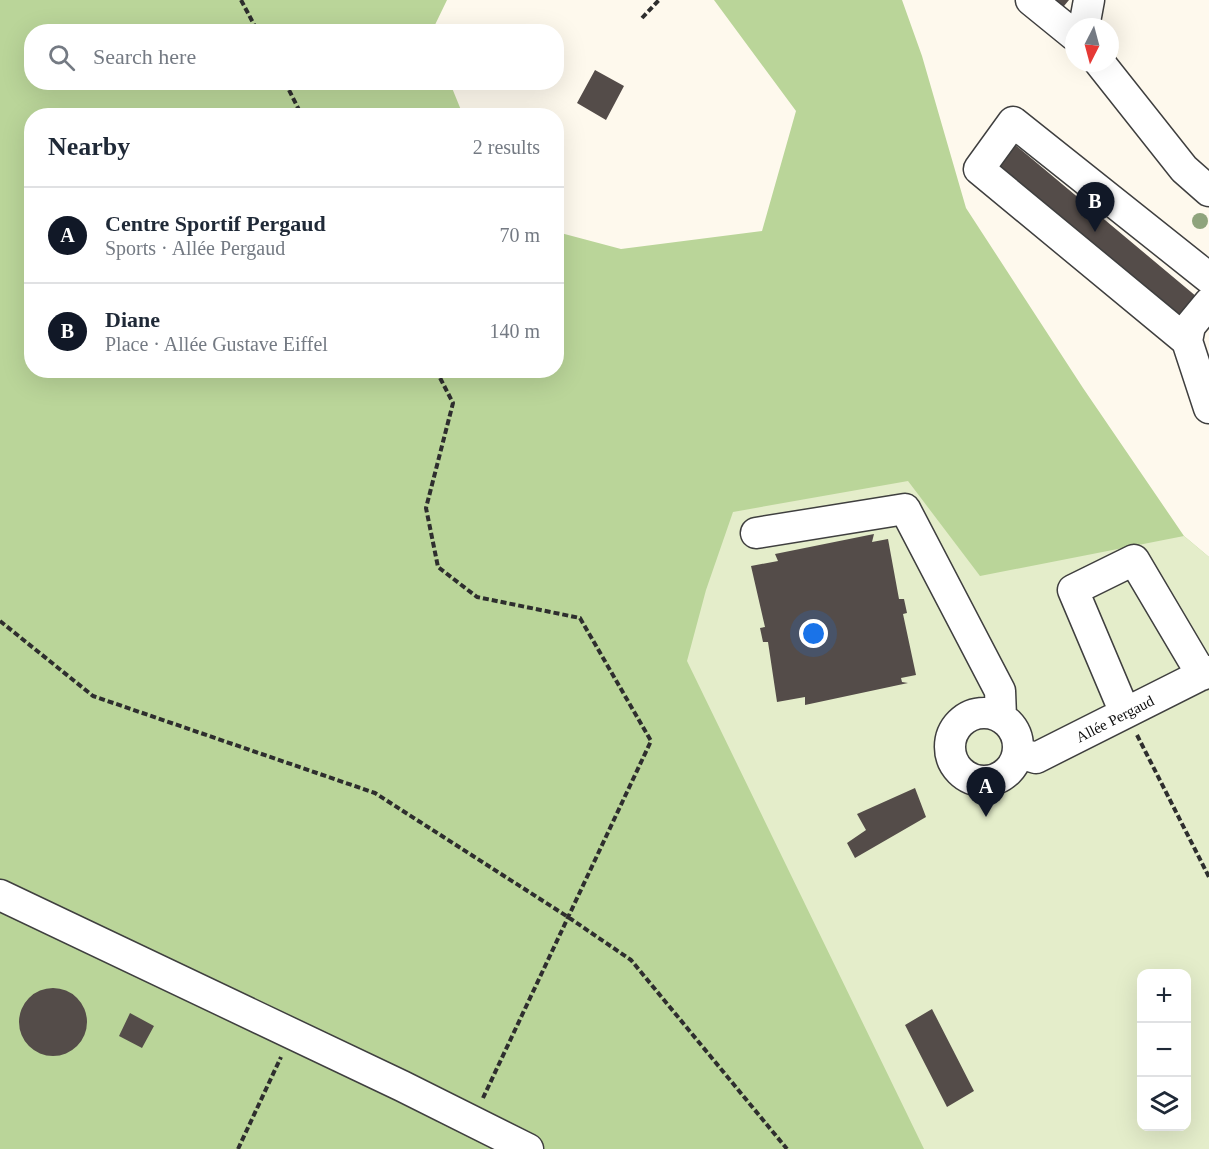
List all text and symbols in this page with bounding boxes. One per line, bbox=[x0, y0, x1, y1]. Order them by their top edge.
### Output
north arrow bbox=[1065, 18, 1119, 72]
search box bbox=[24, 24, 564, 90]
icon: search bbox=[45, 41, 78, 74]
text: Search here bbox=[93, 44, 196, 69]
text: Nearby bbox=[48, 132, 130, 161]
text: 2 results bbox=[473, 136, 540, 158]
pin: B bbox=[1076, 182, 1114, 232]
text: Centre Sportif Pergaud bbox=[105, 211, 326, 236]
text: A bbox=[60, 224, 75, 246]
text: 70 m bbox=[499, 224, 540, 246]
text: Sports · Allée Pergaud bbox=[105, 237, 285, 259]
text: Diane bbox=[105, 307, 160, 332]
text: B bbox=[61, 320, 74, 342]
text: 140 m bbox=[489, 320, 540, 342]
text: Place · Allée Gustave Eiffel bbox=[105, 333, 328, 355]
your location bbox=[799, 619, 828, 648]
street label: Allée Pergaud bbox=[1073, 692, 1157, 745]
pin: A bbox=[966, 768, 1006, 817]
map controls bbox=[1137, 969, 1191, 1131]
button: + bbox=[1137, 969, 1191, 1023]
button: − bbox=[1137, 1023, 1191, 1077]
button: layers bbox=[1137, 1077, 1191, 1131]

